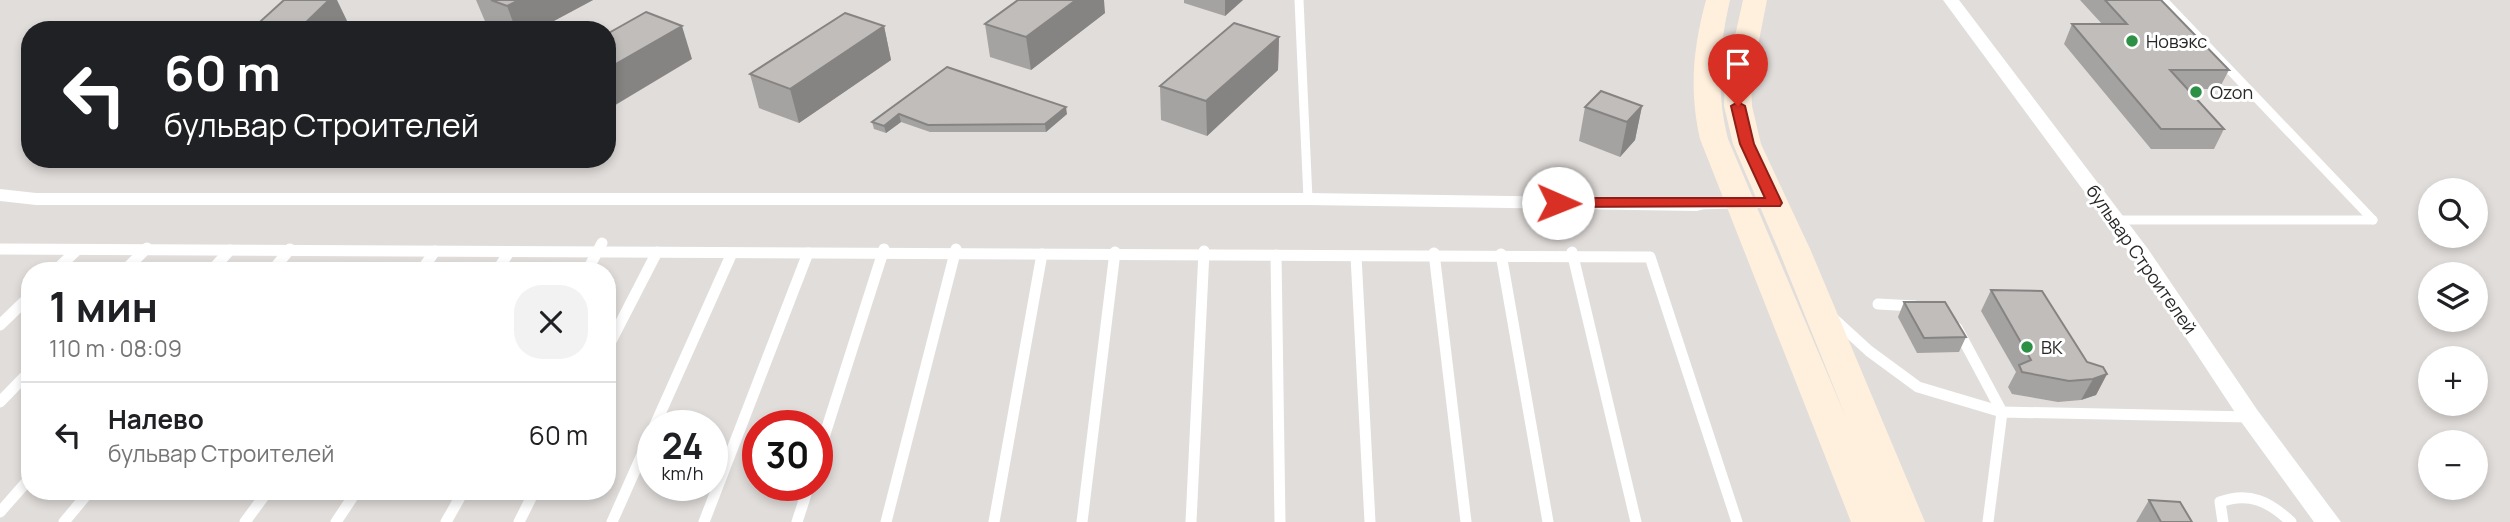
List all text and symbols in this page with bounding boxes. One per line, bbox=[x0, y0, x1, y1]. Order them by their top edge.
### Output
place label: Новэкс bbox=[2146, 29, 2207, 53]
marker: Новэкс bbox=[2124, 33, 2140, 49]
pin bbox=[1708, 34, 1768, 106]
text: 60 m bbox=[164, 39, 281, 106]
icon: arrive bbox=[1719, 45, 1757, 83]
icon: left bbox=[49, 49, 140, 140]
place label: Ozon bbox=[2210, 80, 2253, 104]
marker: Ozon bbox=[2188, 84, 2204, 100]
text: бульвар Строителей bbox=[164, 103, 479, 147]
position arrow bbox=[1521, 166, 1595, 240]
map controls bbox=[2418, 178, 2488, 500]
button: search bbox=[2418, 178, 2488, 248]
street label: бульвар Строителей bbox=[2081, 180, 2203, 338]
button: layers bbox=[2418, 262, 2488, 332]
text: 1 мин bbox=[49, 277, 158, 335]
button: close bbox=[514, 285, 588, 359]
text: 110 m · 08:09 bbox=[49, 332, 182, 364]
place label: ВК bbox=[2041, 335, 2063, 359]
marker: ВК bbox=[2019, 339, 2035, 355]
button: + bbox=[2418, 346, 2488, 416]
text: Налево bbox=[108, 401, 204, 437]
speed limit sign: 30 bbox=[742, 410, 833, 501]
icon: left bbox=[49, 416, 87, 454]
text: 60 m bbox=[529, 417, 588, 453]
text: 24 bbox=[662, 422, 703, 470]
button: − bbox=[2418, 430, 2488, 500]
text: бульвар Строителей bbox=[108, 437, 334, 469]
text: km/h bbox=[662, 461, 703, 485]

